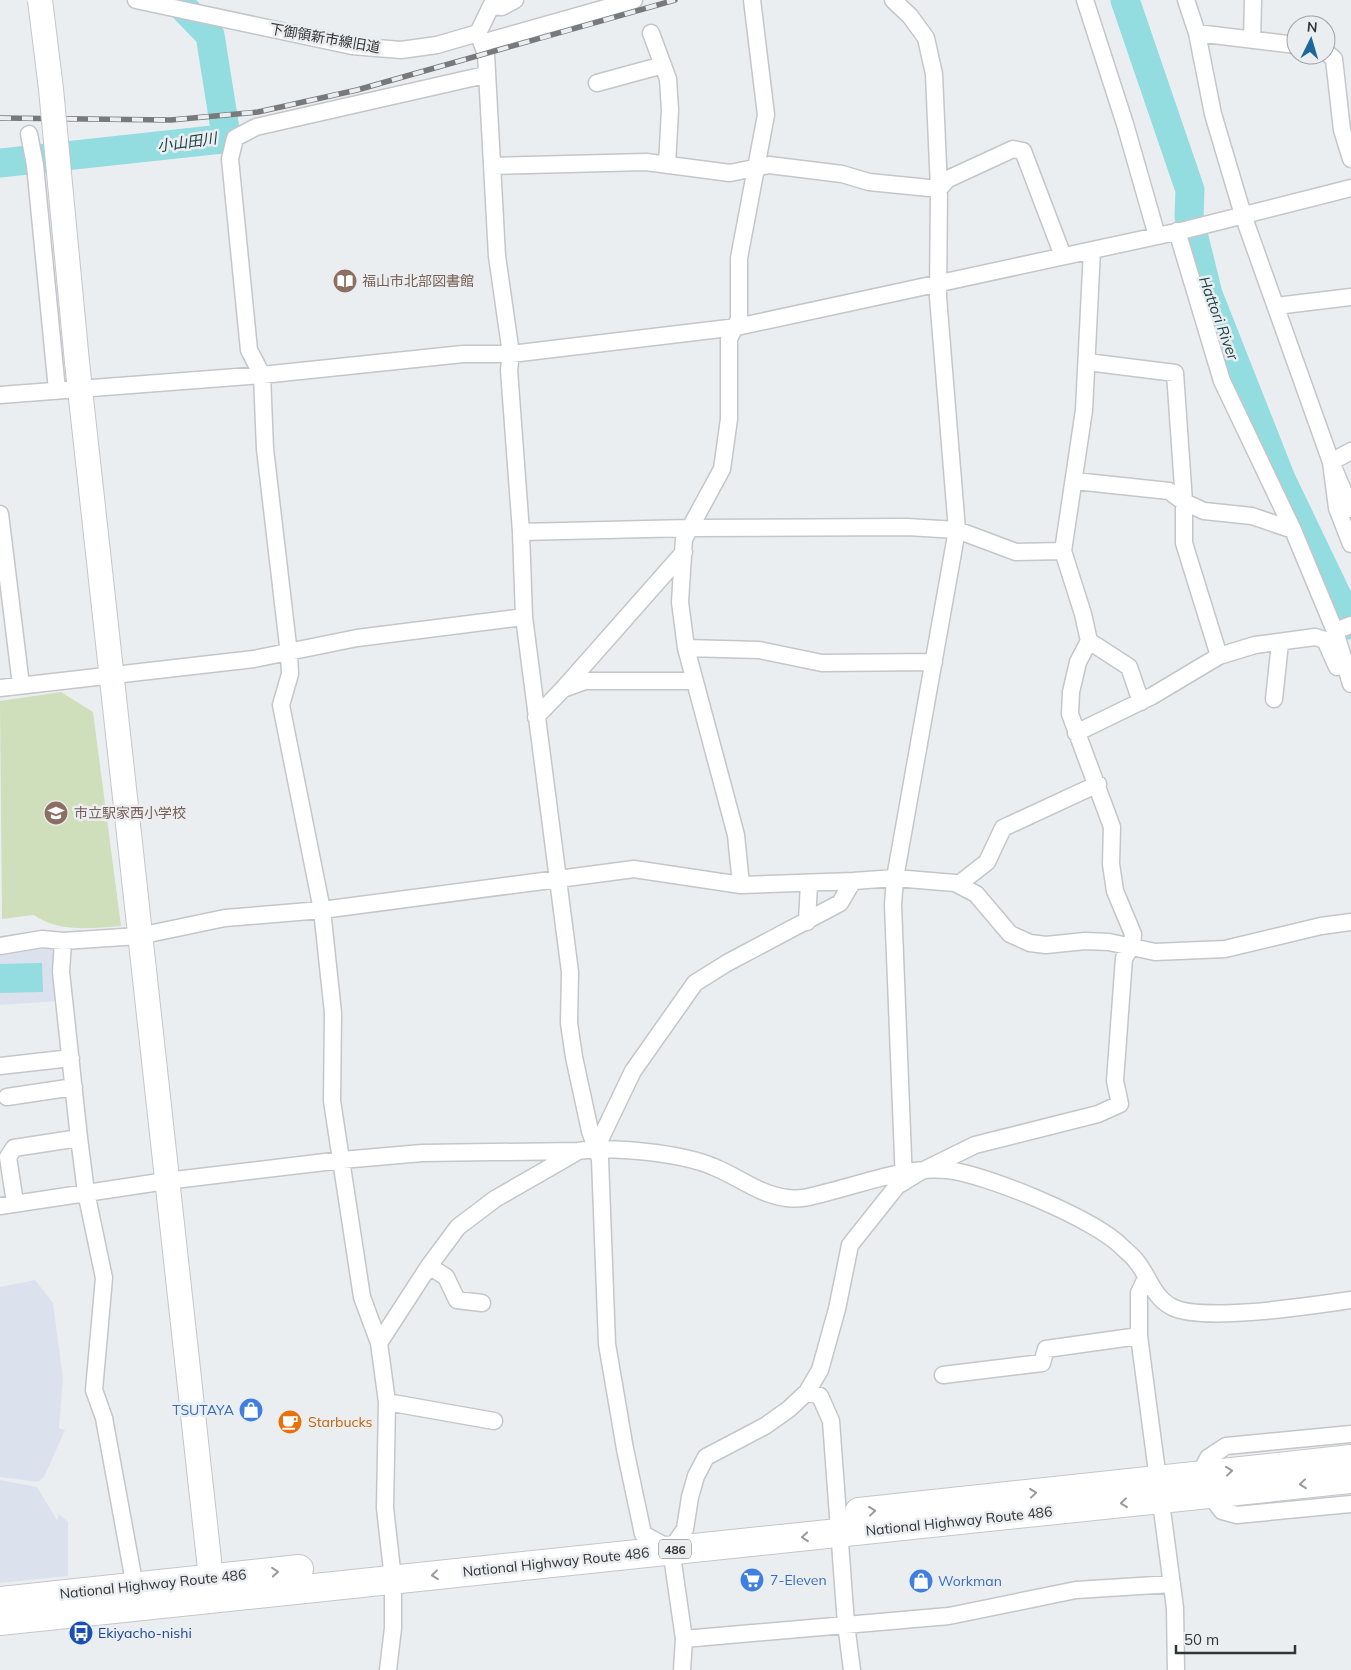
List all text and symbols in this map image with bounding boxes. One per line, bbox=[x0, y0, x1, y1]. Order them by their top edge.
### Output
north arrow bbox=[1286, 15, 1336, 65]
text: N bbox=[1306, 18, 1318, 36]
street label: 下御領新市線旧道 bbox=[268, 19, 382, 57]
water label: 小山田川 bbox=[156, 128, 220, 156]
library icon: 福山市北部図書館 bbox=[332, 268, 358, 294]
place label: 福山市北部図書館 bbox=[362, 272, 474, 290]
water label: Hattori River bbox=[1195, 274, 1243, 363]
school or university icon: 市立駅家西小学校 bbox=[43, 800, 69, 826]
place label: 市立駅家西小学校 bbox=[74, 804, 186, 822]
shop icon: TSUTAYA bbox=[238, 1397, 264, 1423]
place label: TSUTAYA bbox=[172, 1401, 235, 1419]
cafe icon: Starbucks bbox=[277, 1409, 303, 1435]
place label: Starbucks bbox=[308, 1413, 373, 1431]
one-way arrow bbox=[1226, 1466, 1234, 1477]
one-way arrow bbox=[1298, 1478, 1306, 1489]
one-way arrow bbox=[1029, 1488, 1037, 1499]
one-way arrow bbox=[1119, 1497, 1127, 1508]
street label: National Highway Route 486 bbox=[865, 1502, 1053, 1540]
one-way arrow bbox=[868, 1506, 876, 1517]
one-way arrow bbox=[801, 1531, 809, 1542]
road number: 486 bbox=[659, 1540, 691, 1558]
street label: National Highway Route 486 bbox=[462, 1543, 650, 1581]
street label: National Highway Route 486 bbox=[59, 1565, 247, 1603]
one-way arrow bbox=[271, 1566, 279, 1577]
supermarket icon: 7-Eleven bbox=[739, 1567, 765, 1593]
shop icon: Workman bbox=[908, 1568, 934, 1594]
one-way arrow bbox=[430, 1569, 438, 1580]
place label: 7-Eleven bbox=[770, 1571, 827, 1589]
place label: Workman bbox=[938, 1572, 1002, 1590]
bus stop icon: Ekiyacho-nishi bbox=[68, 1620, 94, 1646]
scale bar bbox=[1176, 1622, 1295, 1654]
place label: Ekiyacho-nishi bbox=[98, 1624, 192, 1642]
text: 50 m bbox=[1184, 1630, 1219, 1649]

